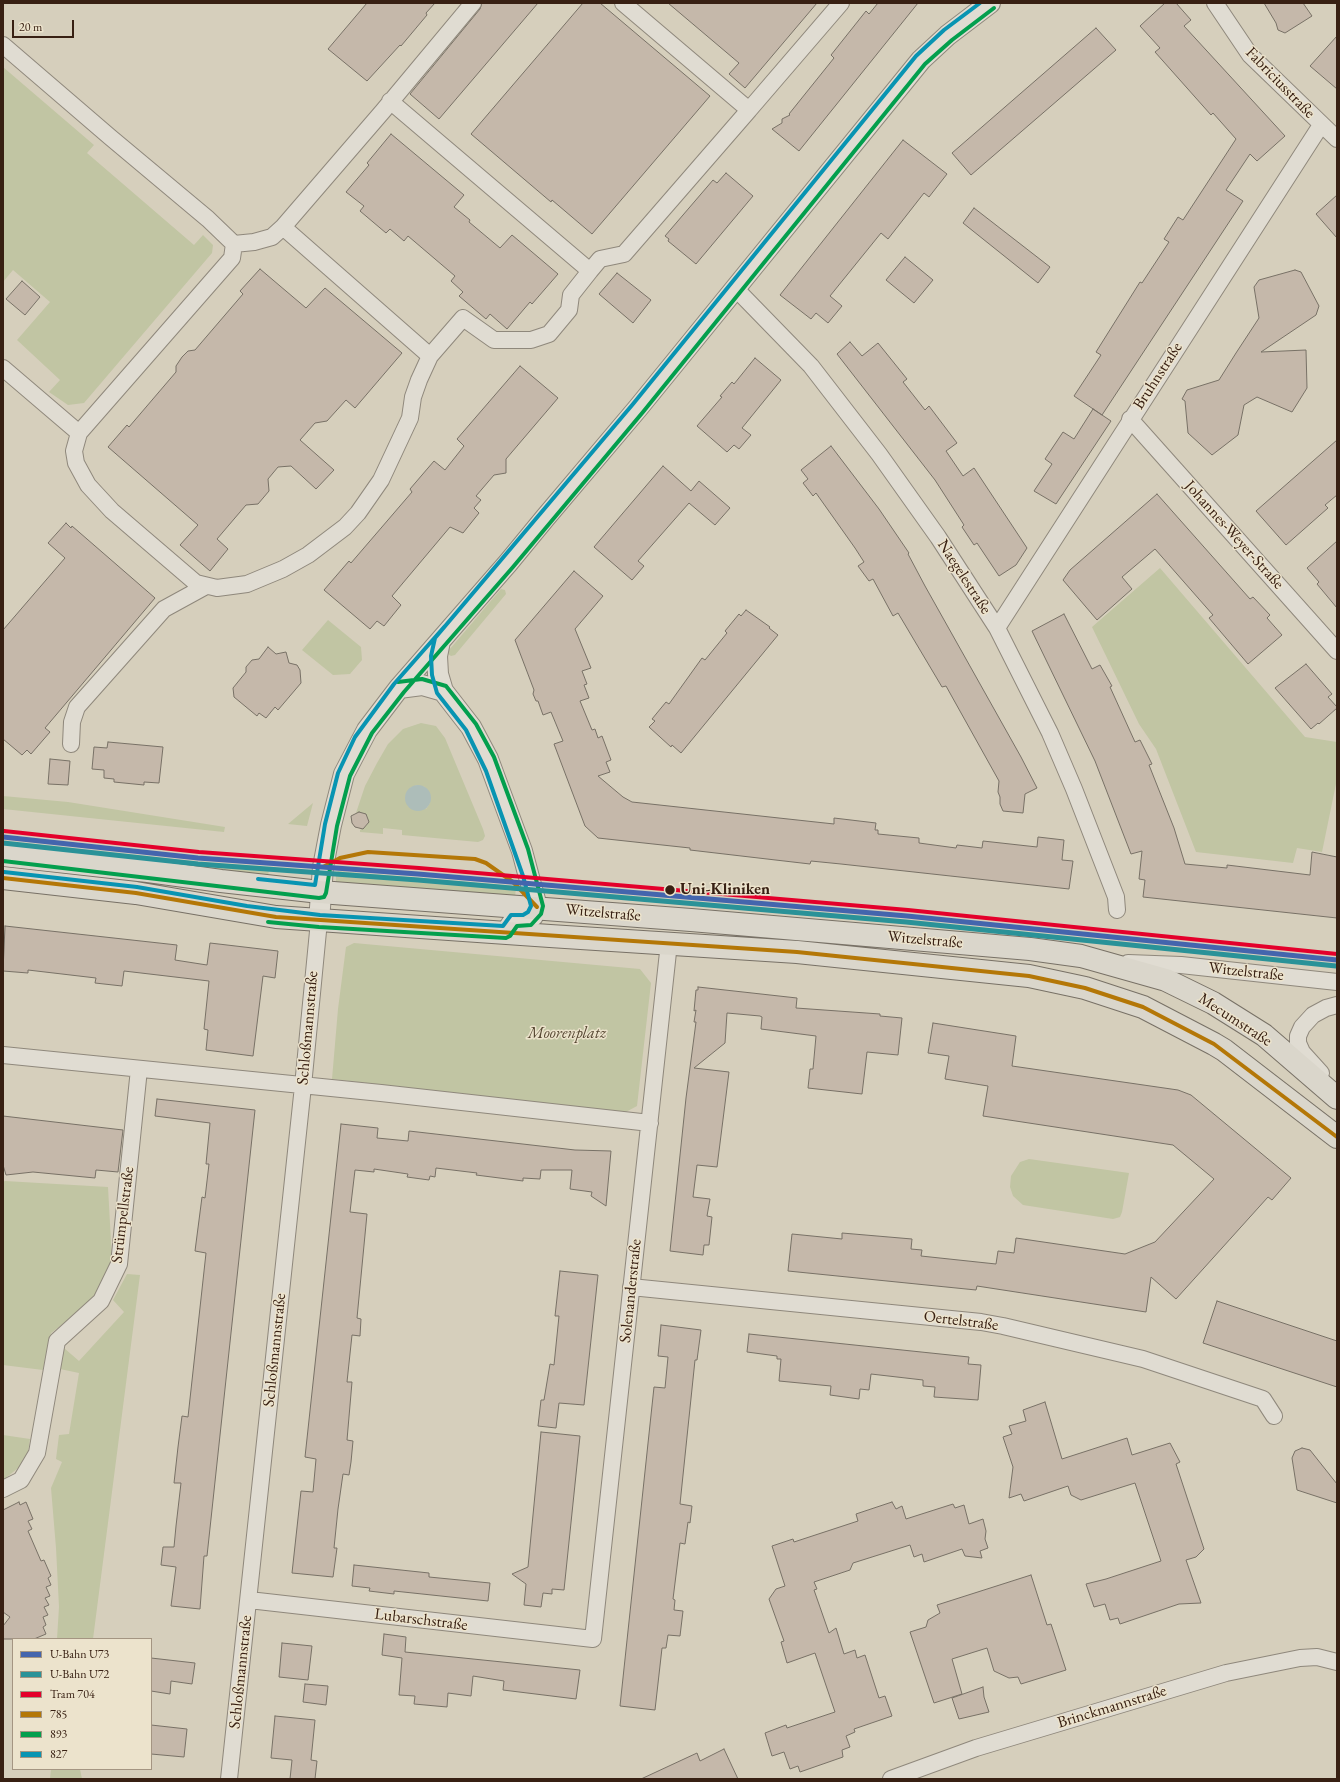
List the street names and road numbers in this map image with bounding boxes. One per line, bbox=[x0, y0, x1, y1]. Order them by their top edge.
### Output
street label: Fabriciusstraße bbox=[1241, 43, 1319, 123]
street label: Bruhnstraße bbox=[1129, 339, 1187, 413]
street label: Johannes-Weyer-Straße bbox=[1180, 477, 1288, 593]
street label: Naegelestraße bbox=[933, 536, 995, 618]
street label: Witzelstraße bbox=[564, 900, 642, 926]
street label: Witzelstraße bbox=[886, 927, 964, 953]
street label: Witzelstraße bbox=[1207, 959, 1285, 985]
street label: Schloßmannstraße bbox=[293, 970, 323, 1086]
street label: Mecumstraße bbox=[1195, 989, 1275, 1051]
street label: Strümpellstraße bbox=[108, 1166, 138, 1264]
street label: Solenanderstraße bbox=[616, 1238, 646, 1344]
street label: Schloßmannstraße bbox=[259, 1292, 291, 1408]
street label: Oertelstraße bbox=[923, 1307, 999, 1335]
street label: Lubarschstraße bbox=[373, 1605, 469, 1635]
street label: Schloßmannstraße bbox=[225, 1614, 257, 1730]
street label: Brinckmannstraße bbox=[1055, 1681, 1169, 1733]

